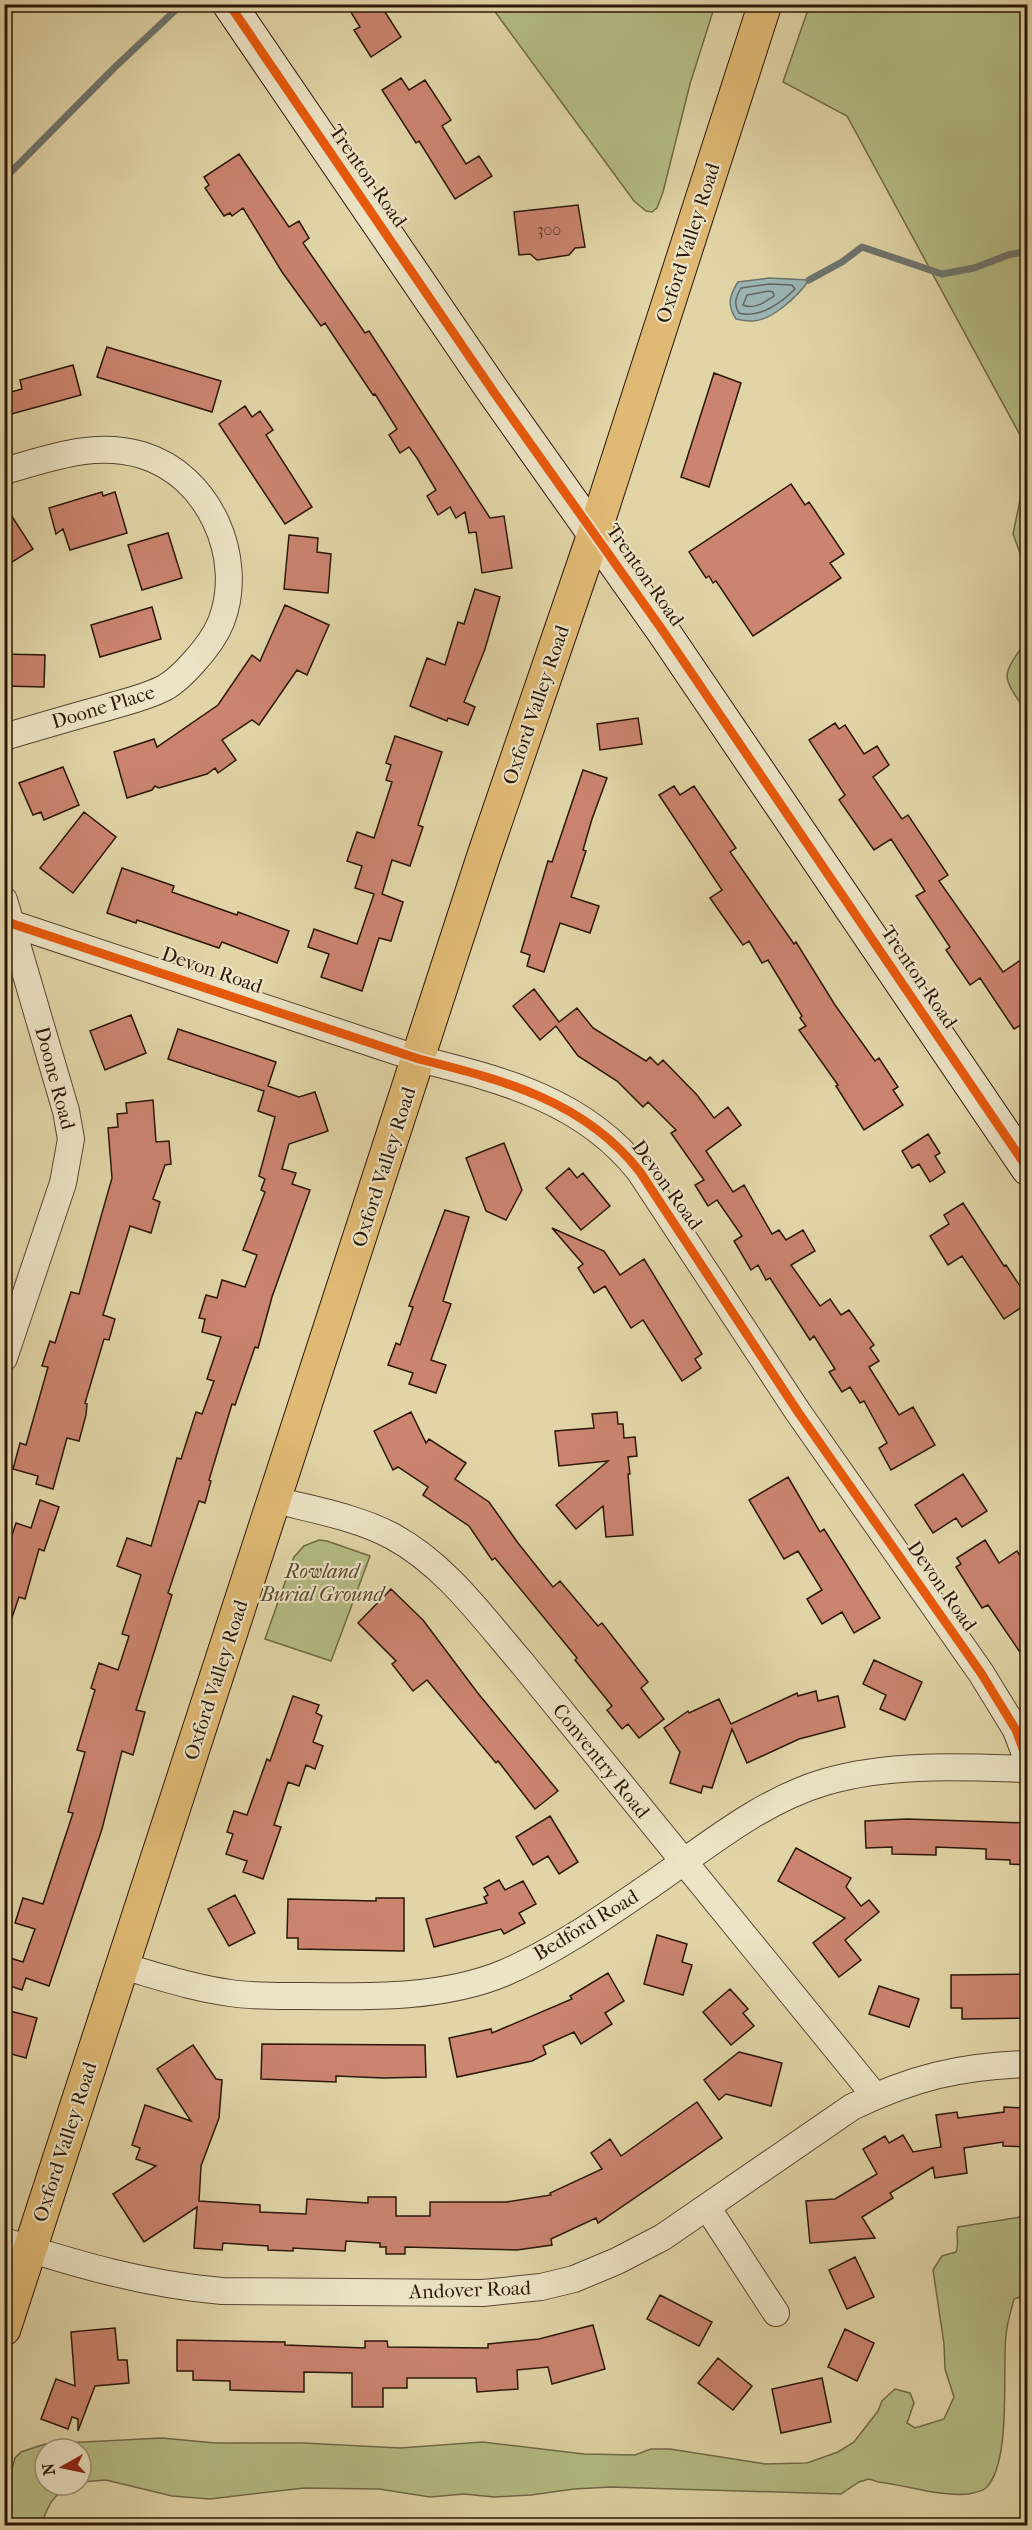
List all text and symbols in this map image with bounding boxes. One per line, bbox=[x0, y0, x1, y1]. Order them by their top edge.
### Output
street label: Trenton Road bbox=[324, 120, 412, 232]
street label: Oxford Valley Road bbox=[651, 159, 725, 326]
house number: 300 bbox=[537, 220, 561, 239]
street label: Trenton Road bbox=[601, 519, 689, 631]
street label: Oxford Valley Road bbox=[498, 621, 574, 788]
street label: Doone Place bbox=[49, 680, 157, 734]
street label: Trenton Road bbox=[876, 921, 963, 1034]
street label: Devon Road bbox=[159, 942, 266, 998]
street label: Doone Road bbox=[30, 1024, 80, 1133]
street label: Oxford Valley Road bbox=[347, 1083, 421, 1250]
street label: Devon Road bbox=[627, 1136, 708, 1235]
street label: Devon Road bbox=[902, 1536, 982, 1636]
park label: Rowland Burial Ground bbox=[259, 1560, 386, 1606]
street label: Oxford Valley Road bbox=[179, 1596, 253, 1763]
street label: Conventry Road bbox=[548, 1699, 655, 1824]
street label: Bedford Road bbox=[530, 1884, 643, 1965]
street label: Oxford Valley Road bbox=[28, 2058, 102, 2225]
street label: Andover Road bbox=[408, 2276, 532, 2304]
north arrow bbox=[33, 2437, 93, 2497]
text: N bbox=[38, 2461, 59, 2477]

